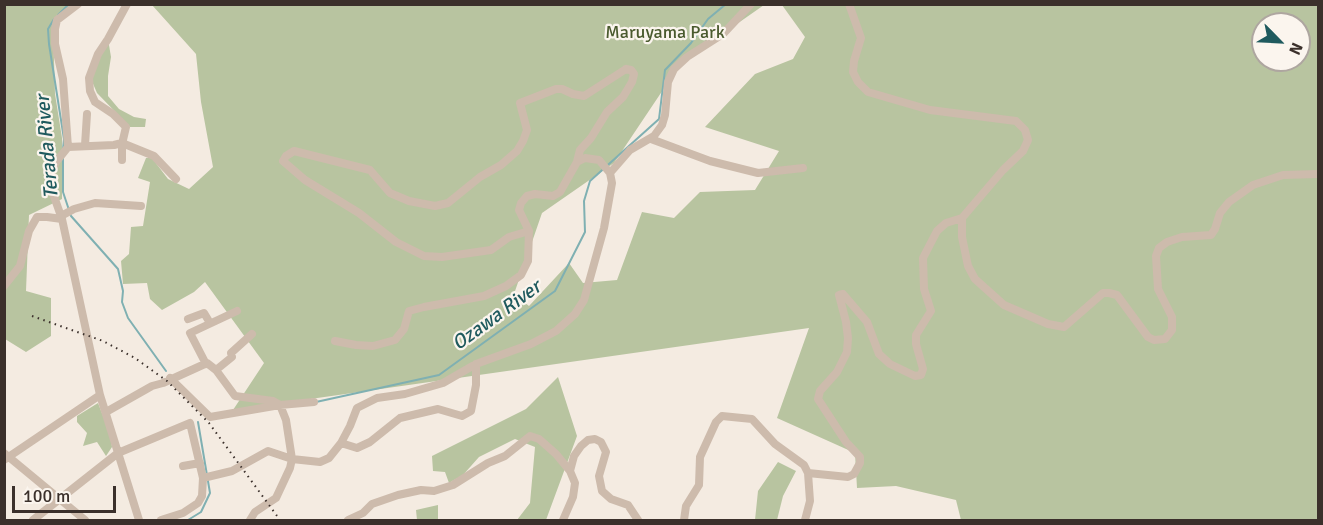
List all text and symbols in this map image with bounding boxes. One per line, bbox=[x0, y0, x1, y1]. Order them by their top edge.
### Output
north arrow bbox=[1251, 12, 1311, 72]
park label: Maruyama Park bbox=[605, 22, 725, 44]
text: N bbox=[1284, 39, 1307, 58]
water label: Terada River bbox=[32, 94, 64, 200]
water label: Ozawa River bbox=[448, 276, 546, 356]
scale bar bbox=[15, 474, 118, 512]
text: 100 m bbox=[23, 485, 70, 507]

